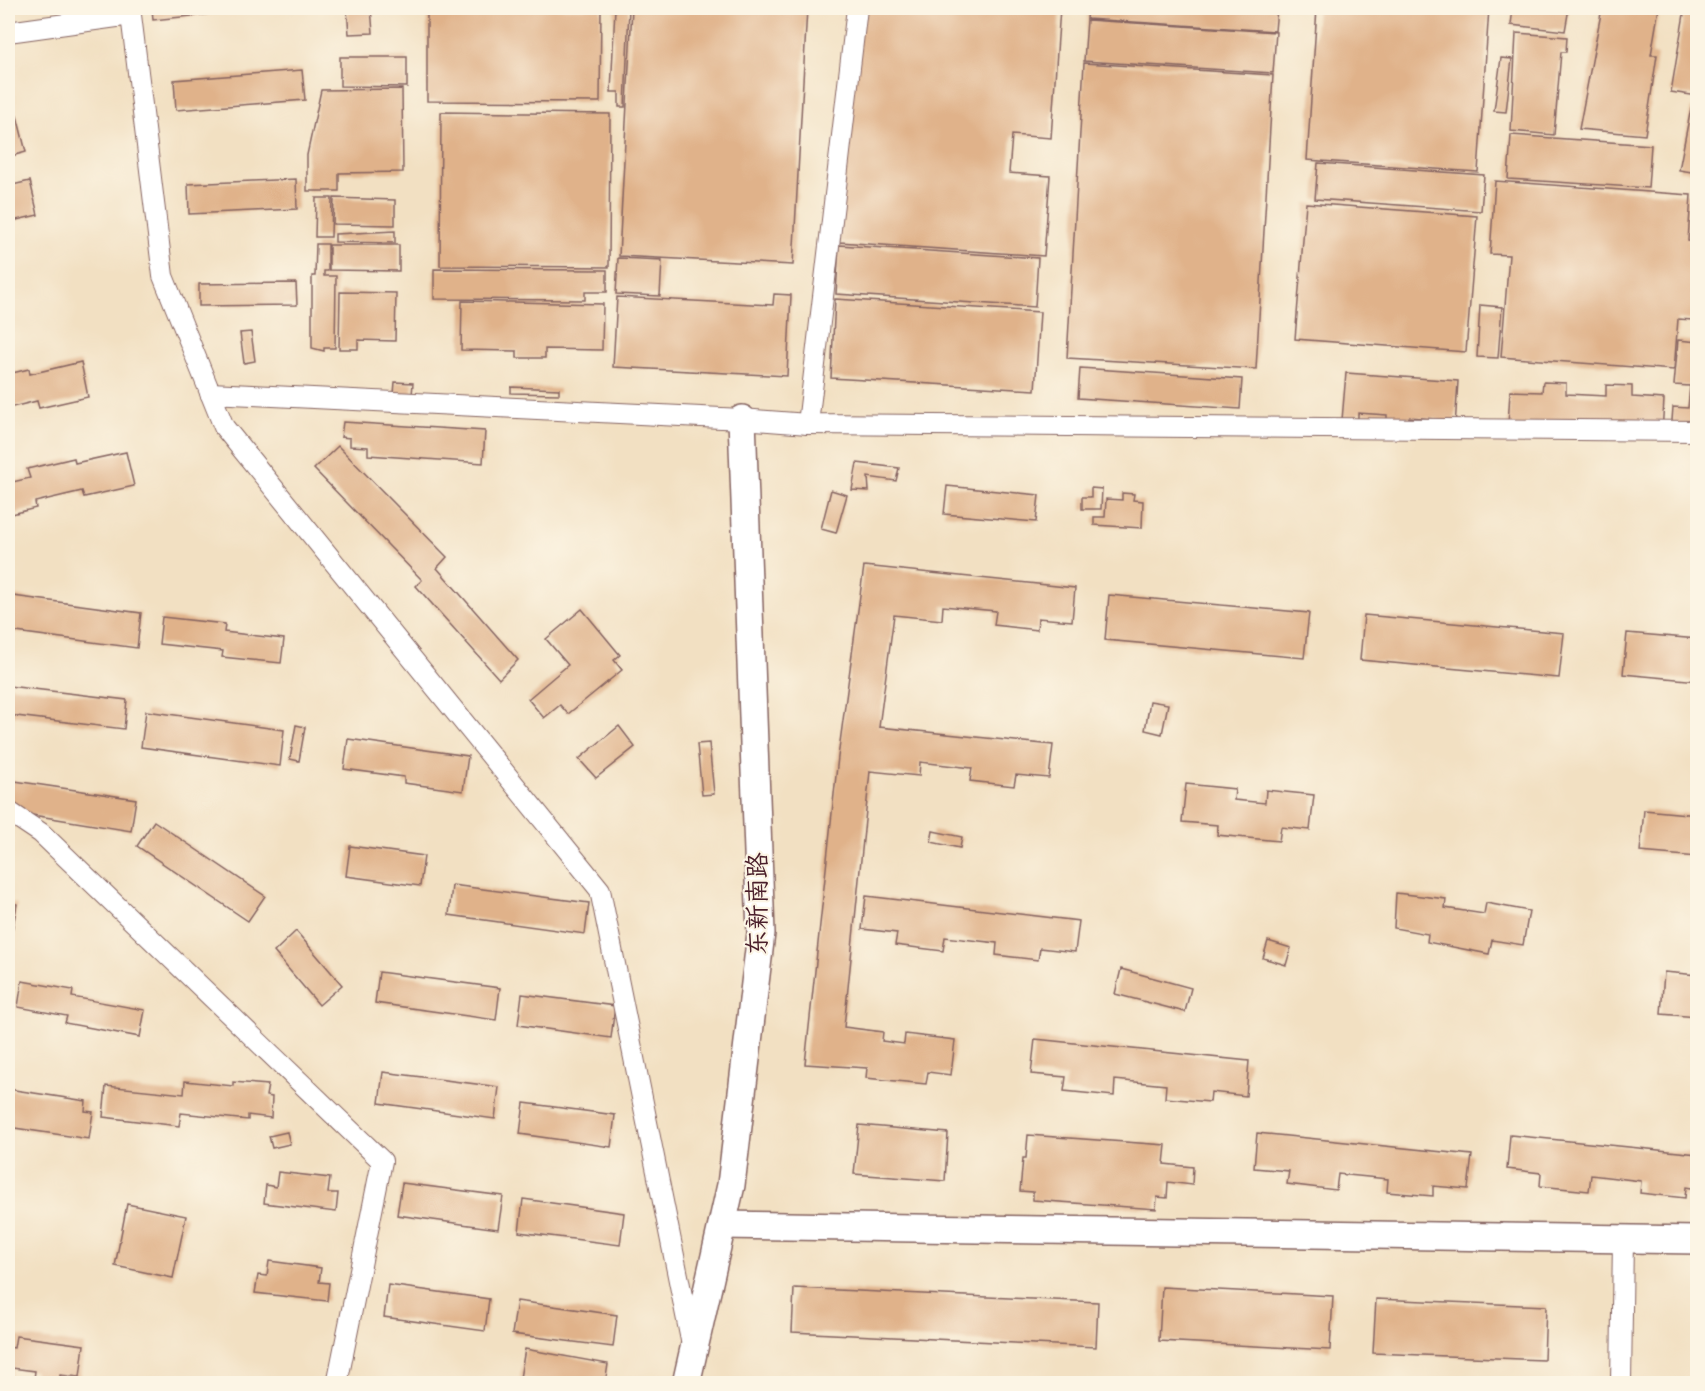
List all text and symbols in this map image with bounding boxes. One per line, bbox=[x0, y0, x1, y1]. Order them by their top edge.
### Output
street label: 东新南路 bbox=[741, 852, 773, 956]

